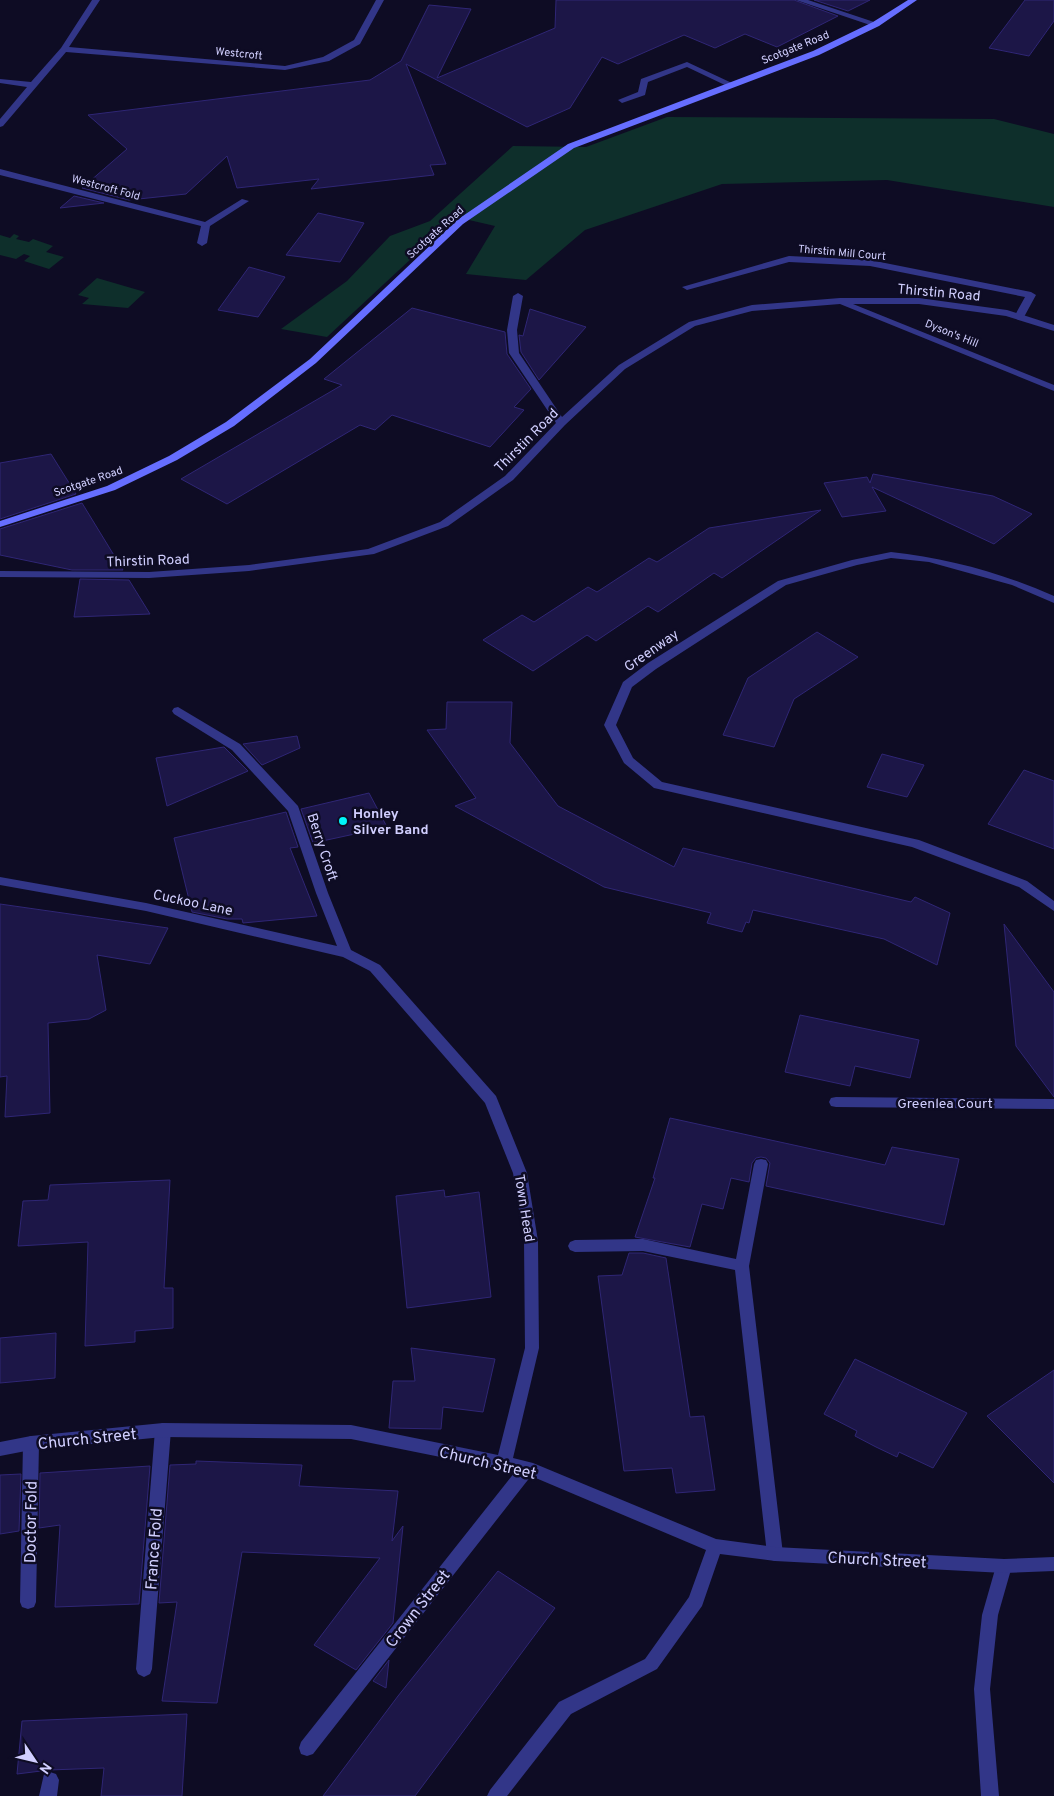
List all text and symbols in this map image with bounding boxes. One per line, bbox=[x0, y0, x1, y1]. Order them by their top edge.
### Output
street label: Scotgate Road bbox=[759, 28, 831, 68]
street label: Westcroft bbox=[215, 45, 263, 63]
street label: Westcroft Fold bbox=[70, 172, 142, 204]
street label: Scotgate Road bbox=[404, 203, 467, 262]
street label: Thirstin Mill Court bbox=[797, 242, 887, 264]
street label: Thirstin Road bbox=[897, 281, 981, 306]
street label: Dyson's Hill bbox=[923, 317, 981, 351]
street label: Thirstin Road bbox=[492, 406, 563, 477]
street label: Scotgate Road bbox=[52, 464, 125, 500]
street label: Thirstin Road bbox=[106, 552, 190, 571]
street label: Greenway bbox=[621, 626, 682, 676]
place label: Honley Silver Band bbox=[353, 806, 429, 839]
street label: Berry Croft bbox=[303, 811, 341, 884]
marker: Honley Silver Band bbox=[337, 815, 349, 827]
street label: Cuckoo Lane bbox=[151, 887, 234, 920]
street label: Greenlea Court bbox=[897, 1096, 993, 1113]
street label: Town Head bbox=[510, 1173, 537, 1243]
street label: Church Street bbox=[37, 1425, 138, 1455]
street label: Church Street bbox=[437, 1443, 538, 1485]
street label: Doctor Fold bbox=[21, 1481, 43, 1563]
street label: France Fold bbox=[142, 1508, 168, 1591]
street label: Church Street bbox=[827, 1548, 927, 1574]
street label: Crown Street bbox=[382, 1566, 455, 1652]
north arrow bbox=[10, 1736, 60, 1786]
text: N bbox=[35, 1759, 54, 1777]

